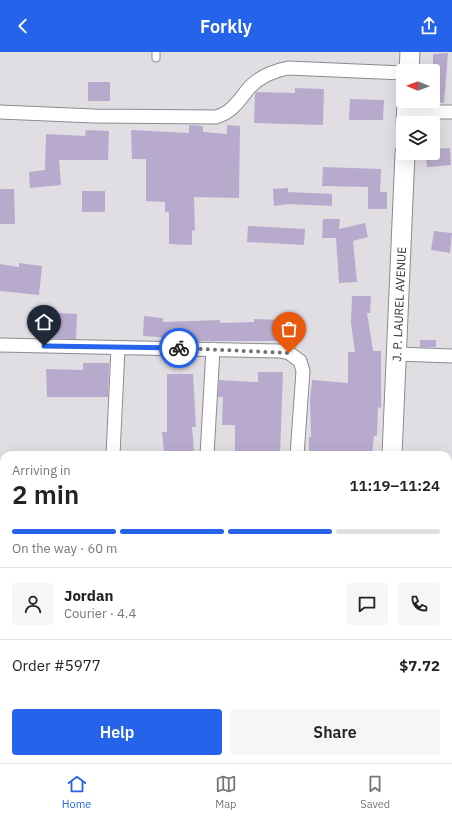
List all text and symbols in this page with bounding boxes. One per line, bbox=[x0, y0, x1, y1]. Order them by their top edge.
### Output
icon: back bbox=[12, 15, 34, 37]
text: Forkly bbox=[200, 15, 252, 38]
icon: share bbox=[418, 15, 440, 37]
north arrow bbox=[396, 64, 440, 108]
map controls bbox=[396, 64, 440, 160]
button: layers bbox=[396, 116, 440, 160]
street label: J. P. LAUREL AVENUE bbox=[389, 246, 408, 362]
pin bbox=[27, 305, 61, 346]
icon: home bbox=[33, 311, 55, 333]
pin bbox=[272, 312, 306, 353]
icon: bag bbox=[278, 318, 300, 340]
courier bbox=[159, 328, 199, 368]
icon: bike bbox=[168, 337, 190, 359]
text: Arriving in bbox=[12, 462, 71, 479]
text: 11:19–11:24 bbox=[350, 476, 440, 495]
text: 2 min bbox=[12, 477, 79, 511]
text: On the way · 60 m bbox=[12, 540, 117, 557]
button: person bbox=[12, 583, 54, 625]
button: chat bbox=[346, 583, 388, 625]
button: phone bbox=[398, 583, 440, 625]
text: Jordan bbox=[64, 586, 113, 605]
text: Courier · 4.4 bbox=[64, 605, 136, 622]
text: Order #5977 bbox=[12, 656, 101, 675]
text: $7.72 bbox=[399, 656, 440, 675]
button: Help bbox=[12, 709, 222, 755]
button: Share bbox=[230, 709, 440, 755]
tab: Home bbox=[62, 773, 91, 811]
tab: Map bbox=[215, 773, 237, 811]
tab: Saved bbox=[360, 773, 390, 811]

